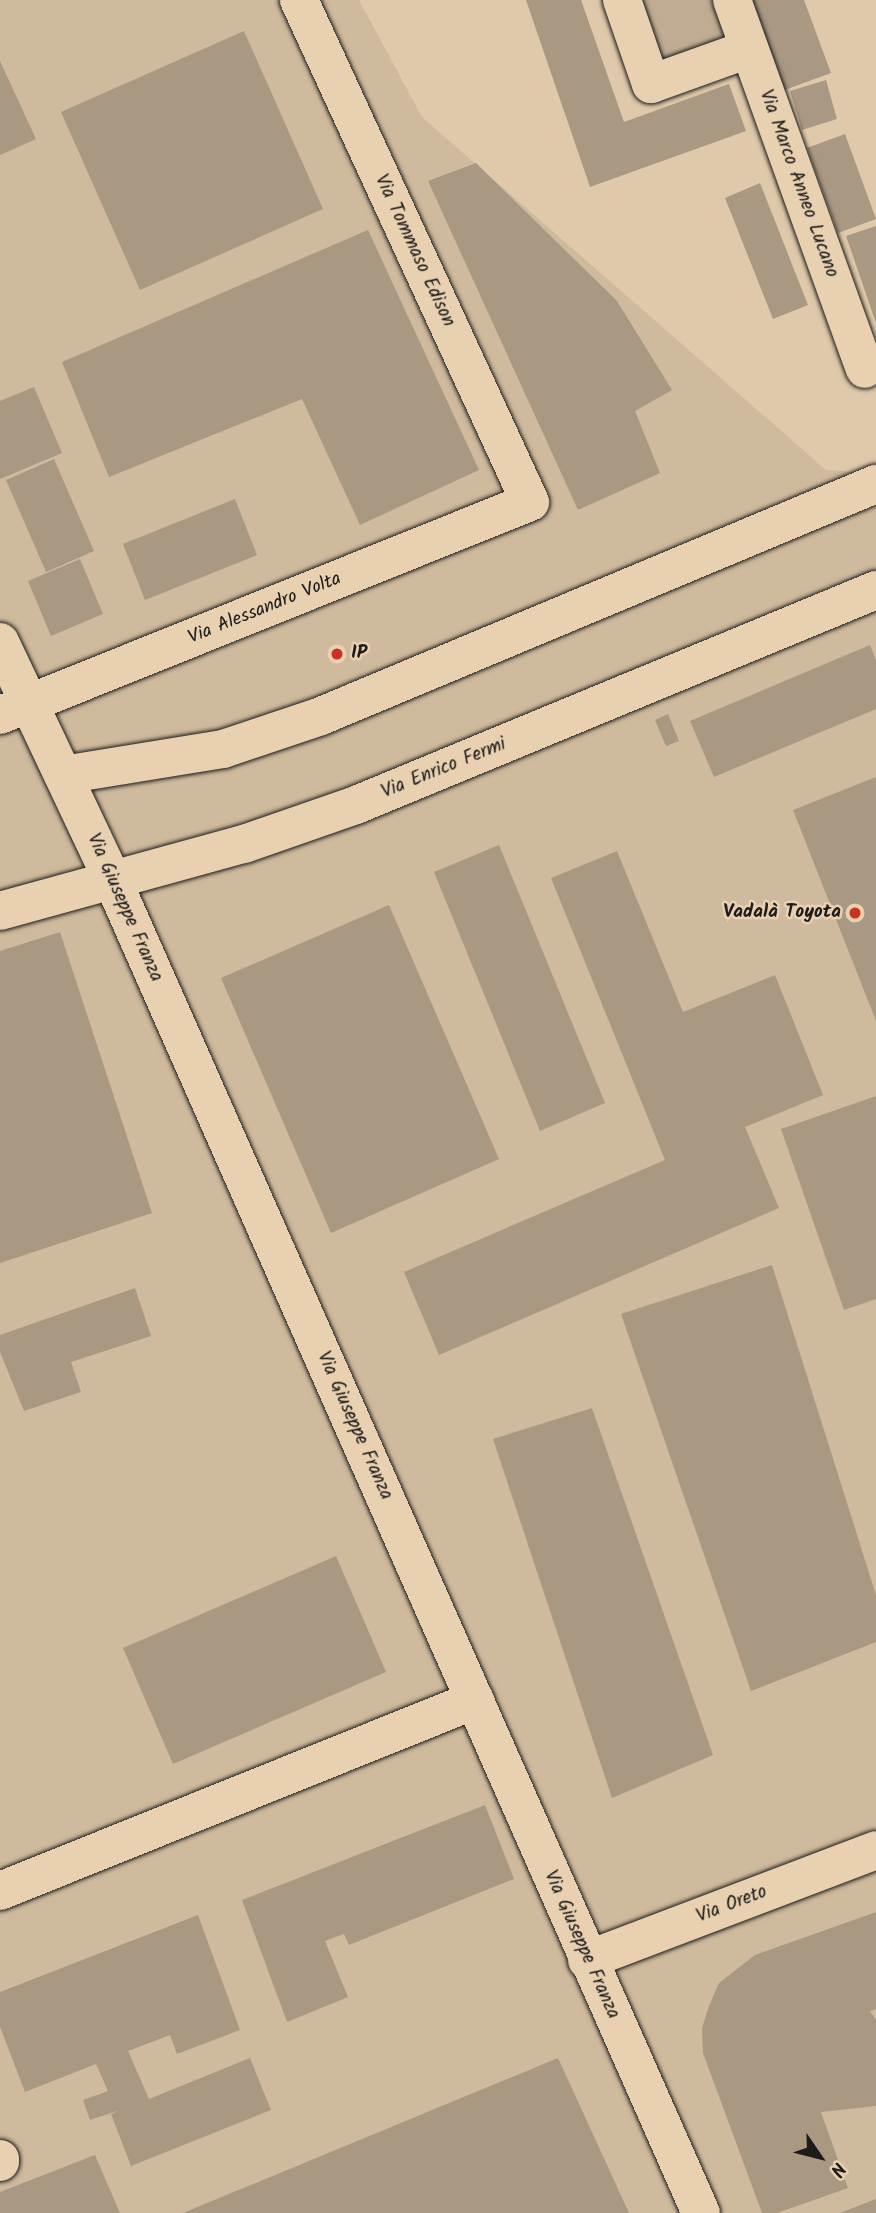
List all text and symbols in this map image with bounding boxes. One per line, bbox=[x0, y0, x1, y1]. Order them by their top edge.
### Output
street label: Via Marco Anneo Lucano bbox=[753, 87, 843, 281]
street label: Via Tommaso Edison bbox=[369, 171, 459, 331]
street label: Via Alessandro Volta bbox=[185, 568, 345, 650]
place label: IP bbox=[351, 643, 367, 665]
marker: IP bbox=[329, 646, 345, 662]
street label: Via Enrico Fermi bbox=[378, 734, 510, 804]
street label: Via Giuseppe Franza bbox=[81, 830, 167, 986]
place label: Vadalà Toyota bbox=[723, 902, 841, 924]
marker: Vadalà Toyota bbox=[847, 905, 863, 921]
street label: Via Giuseppe Franza bbox=[311, 1348, 397, 1504]
street label: Via Giuseppe Franza bbox=[538, 1867, 624, 2023]
street label: Via Oreto bbox=[694, 1881, 770, 1929]
north arrow bbox=[785, 2122, 855, 2192]
text: N bbox=[821, 2156, 853, 2183]

